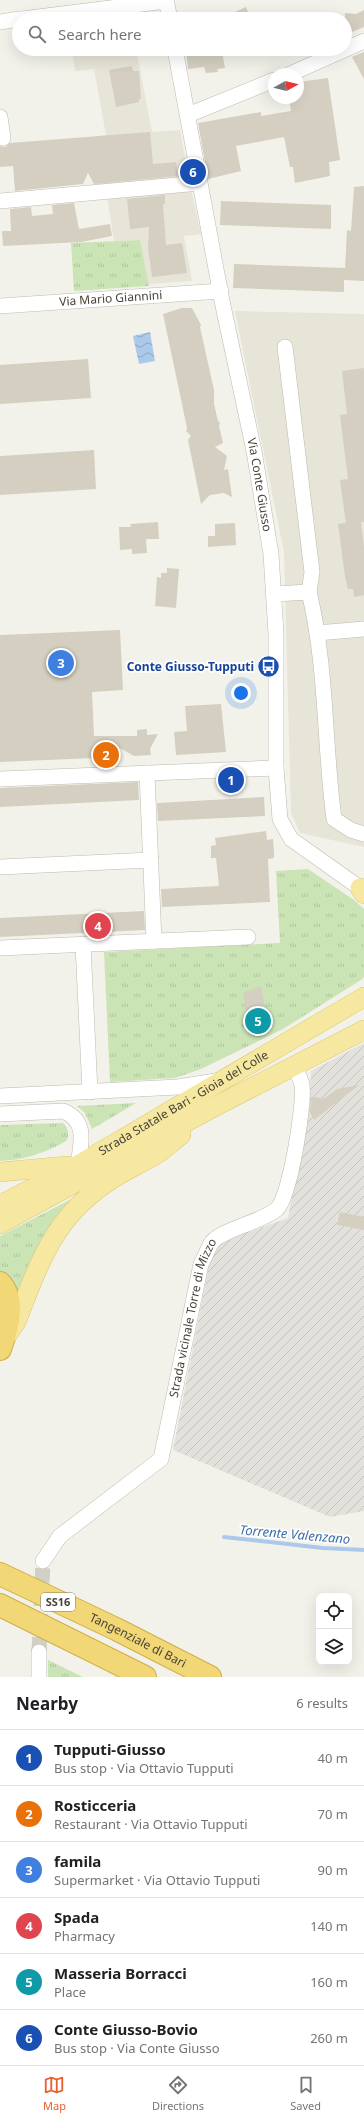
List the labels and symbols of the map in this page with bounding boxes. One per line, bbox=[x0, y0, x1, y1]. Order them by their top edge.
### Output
north arrow bbox=[268, 68, 304, 104]
pin: 6 bbox=[180, 157, 206, 187]
street label: Via Mario Giannini bbox=[59, 286, 163, 310]
street label: Via Conte Giusso bbox=[243, 436, 276, 533]
pin: 3 bbox=[48, 648, 74, 678]
bus stop icon: Conte Giusso-Tupputi bbox=[256, 654, 282, 680]
place label: Conte Giusso-Tupputi bbox=[127, 658, 254, 675]
your location bbox=[231, 683, 251, 703]
pin: 2 bbox=[93, 740, 119, 770]
pin: 1 bbox=[218, 765, 244, 795]
pin: 4 bbox=[85, 911, 111, 941]
pin: 5 bbox=[245, 1006, 271, 1036]
street label: Strada Statale Bari - Gioia del Colle bbox=[95, 1046, 272, 1159]
street label: Strada vicinale Torre di Mizzo bbox=[165, 1235, 220, 1399]
water label: Torrente Valenzano bbox=[239, 1520, 351, 1548]
road number: SS16 bbox=[41, 1593, 75, 1611]
street label: Tangenziale di Bari bbox=[87, 1609, 189, 1671]

